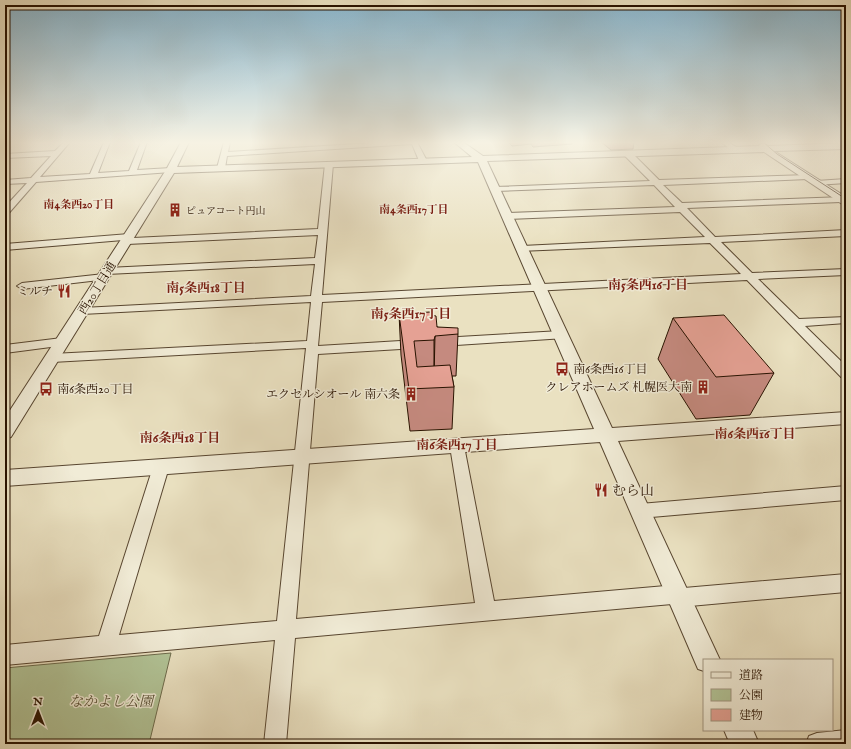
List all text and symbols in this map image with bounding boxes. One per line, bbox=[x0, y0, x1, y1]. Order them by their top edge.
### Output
district label: 南4条西20丁目 bbox=[44, 198, 114, 212]
building icon: ピュアコート円山 bbox=[167, 202, 183, 218]
district label: 南4条西17丁目 bbox=[379, 203, 449, 217]
place label: ピュアコート円山 bbox=[186, 205, 266, 218]
street label: 西20丁目通 bbox=[75, 259, 120, 317]
district label: 南5条西16丁目 bbox=[608, 277, 688, 294]
district label: 南5条西18丁目 bbox=[166, 280, 246, 297]
restaurant icon: ミルチ bbox=[56, 283, 72, 299]
place label: ミルチ bbox=[17, 284, 53, 299]
district label: 南5条西17丁目 bbox=[371, 306, 451, 323]
bus stop icon: 南6条西16丁目 bbox=[554, 361, 570, 377]
place label: 南6条西16丁目 bbox=[573, 362, 648, 377]
building icon: クレアホームズ 札幌医大南 bbox=[695, 379, 711, 395]
place label: クレアホームズ 札幌医大南 bbox=[545, 380, 692, 395]
bus stop icon: 南6条西20丁目 bbox=[38, 381, 54, 397]
place label: 南6条西20丁目 bbox=[57, 382, 134, 397]
building icon: エクセルシオール 南六条 bbox=[403, 386, 419, 402]
place label: エクセルシオール 南六条 bbox=[266, 387, 400, 402]
district label: 南6条西16丁目 bbox=[715, 426, 795, 443]
district label: 南6条西18丁目 bbox=[140, 430, 220, 447]
district label: 南6条西17丁目 bbox=[416, 437, 498, 454]
restaurant icon: むら山 bbox=[593, 482, 609, 498]
place label: むら山 bbox=[612, 482, 654, 500]
legend bbox=[703, 659, 833, 731]
text: 道路 bbox=[739, 668, 763, 683]
text: 公園 bbox=[739, 688, 763, 703]
north arrow bbox=[18, 691, 58, 731]
park label: なかよし公園 bbox=[69, 693, 155, 711]
text: N bbox=[32, 695, 43, 709]
text: 建物 bbox=[739, 708, 763, 723]

